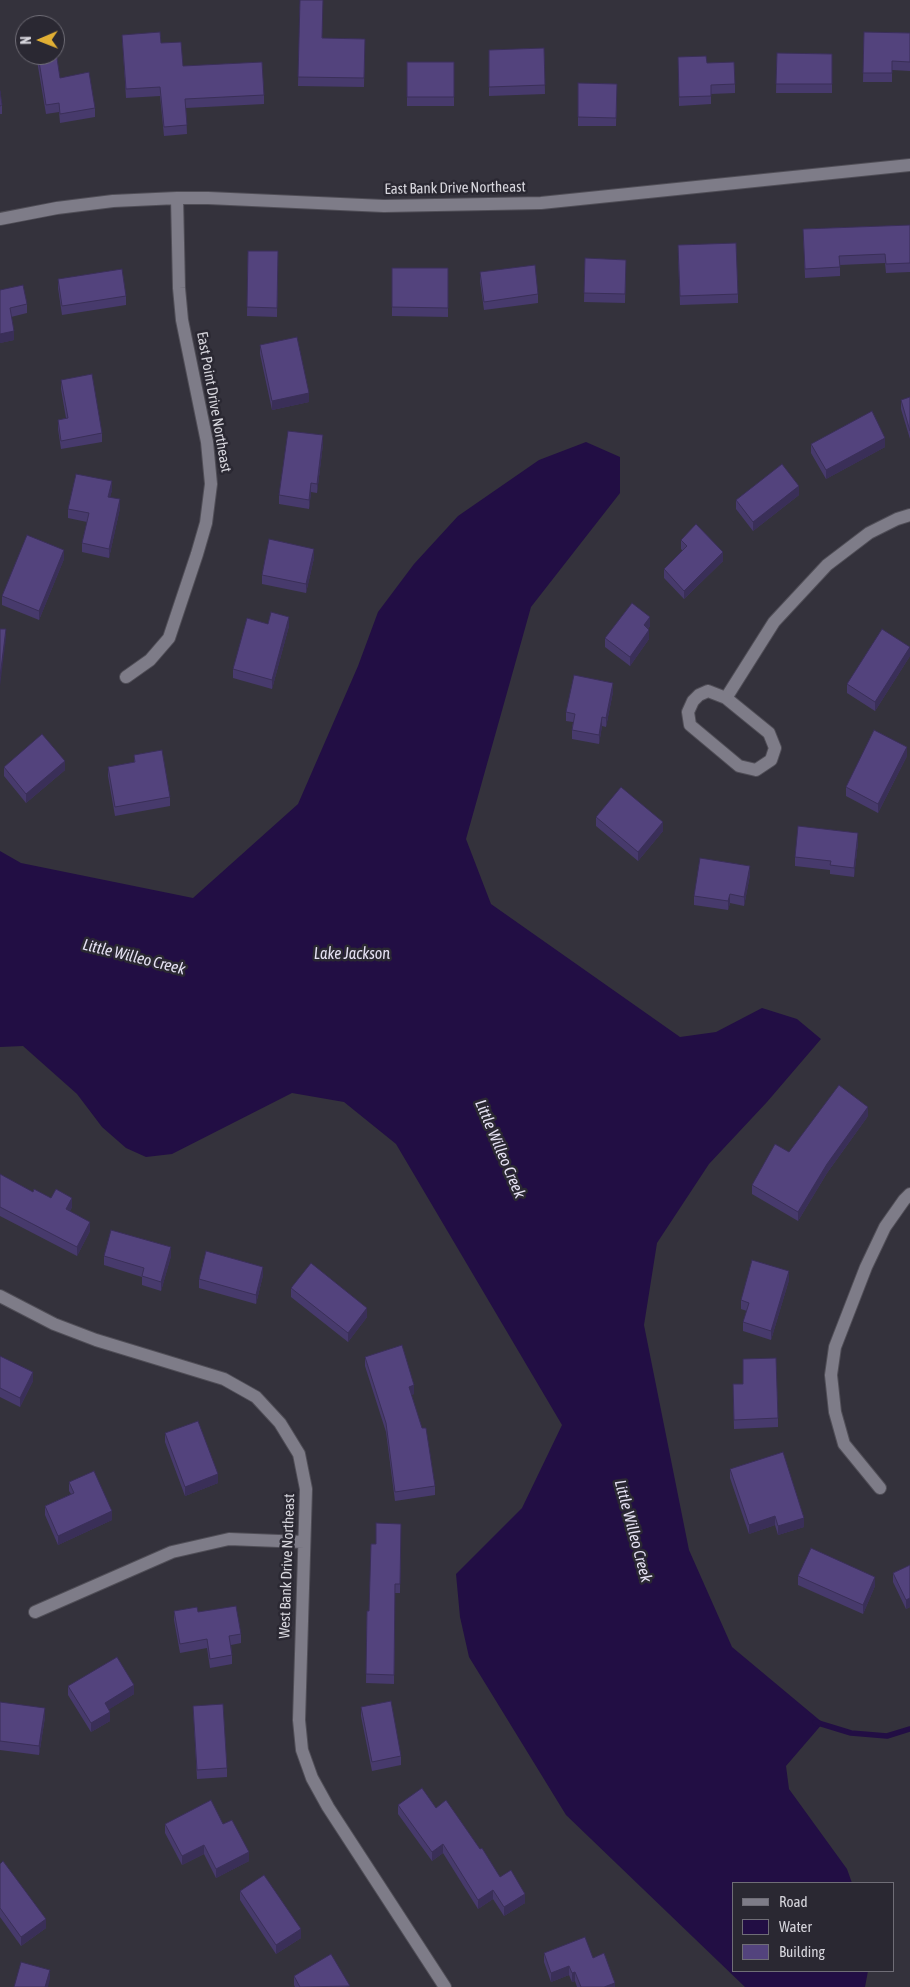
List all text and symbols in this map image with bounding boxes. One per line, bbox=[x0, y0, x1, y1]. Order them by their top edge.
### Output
north arrow bbox=[15, 15, 65, 65]
text: N bbox=[18, 36, 34, 45]
street label: East Bank Drive Northeast bbox=[384, 178, 526, 198]
street label: East Point Drive Northeast bbox=[193, 330, 235, 474]
water label: Little Willeo Creek bbox=[81, 935, 187, 979]
water label: Lake Jackson bbox=[314, 944, 390, 964]
water label: Little Willeo Creek bbox=[471, 1097, 529, 1201]
water label: Little Willeo Creek bbox=[610, 1478, 656, 1584]
street label: West Bank Drive Northeast bbox=[275, 1493, 299, 1639]
legend bbox=[732, 1882, 895, 1972]
text: Road bbox=[779, 1893, 808, 1910]
text: Water bbox=[779, 1918, 812, 1935]
text: Building bbox=[779, 1943, 825, 1960]

